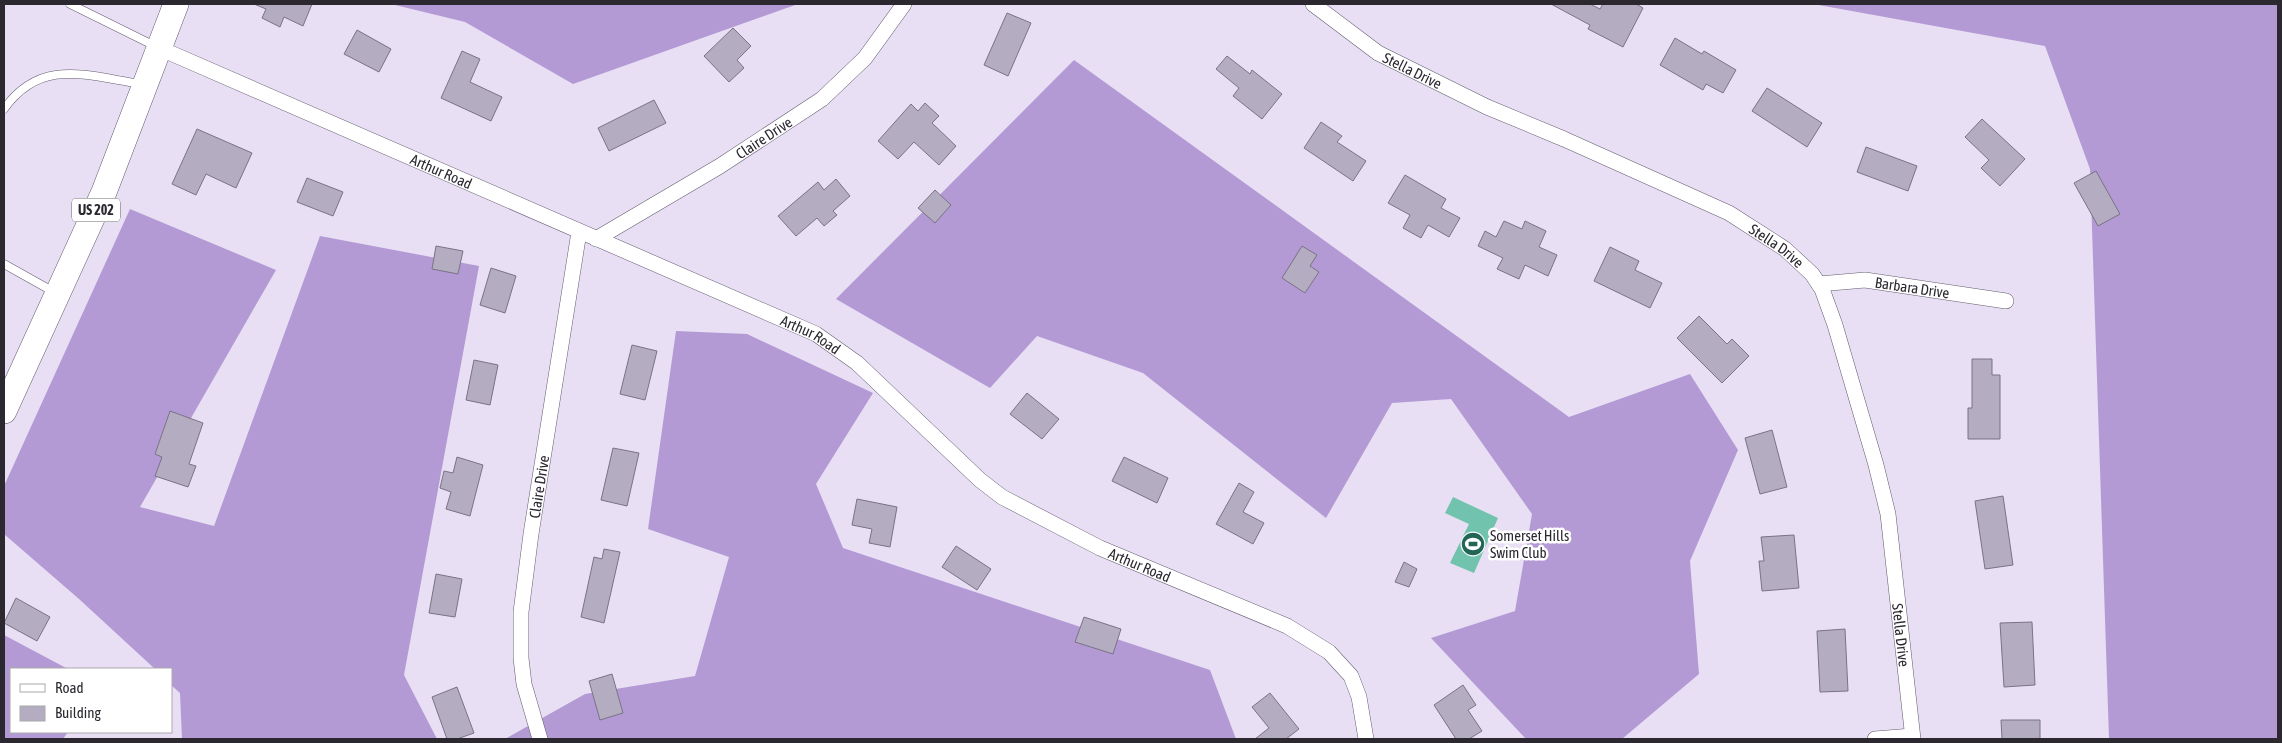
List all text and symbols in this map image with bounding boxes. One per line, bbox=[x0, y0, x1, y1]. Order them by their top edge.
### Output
street label: Stella Drive bbox=[1380, 48, 1445, 92]
street label: Claire Drive bbox=[732, 113, 795, 162]
street label: Arthur Road bbox=[408, 150, 475, 192]
road number: US 202 bbox=[72, 198, 120, 222]
street label: Stella Drive bbox=[1746, 220, 1808, 271]
street label: Barbara Drive bbox=[1874, 273, 1951, 301]
street label: Arthur Road bbox=[778, 311, 844, 357]
street label: Claire Drive bbox=[525, 454, 552, 519]
place label: Somerset Hills Swim Club bbox=[1490, 527, 1569, 561]
sports icon: Somerset Hills Swim Club bbox=[1460, 531, 1486, 557]
street label: Arthur Road bbox=[1106, 544, 1173, 585]
street label: Stella Drive bbox=[1889, 603, 1913, 668]
legend bbox=[10, 668, 172, 733]
text: Road bbox=[55, 679, 84, 696]
text: Building bbox=[55, 704, 101, 721]

